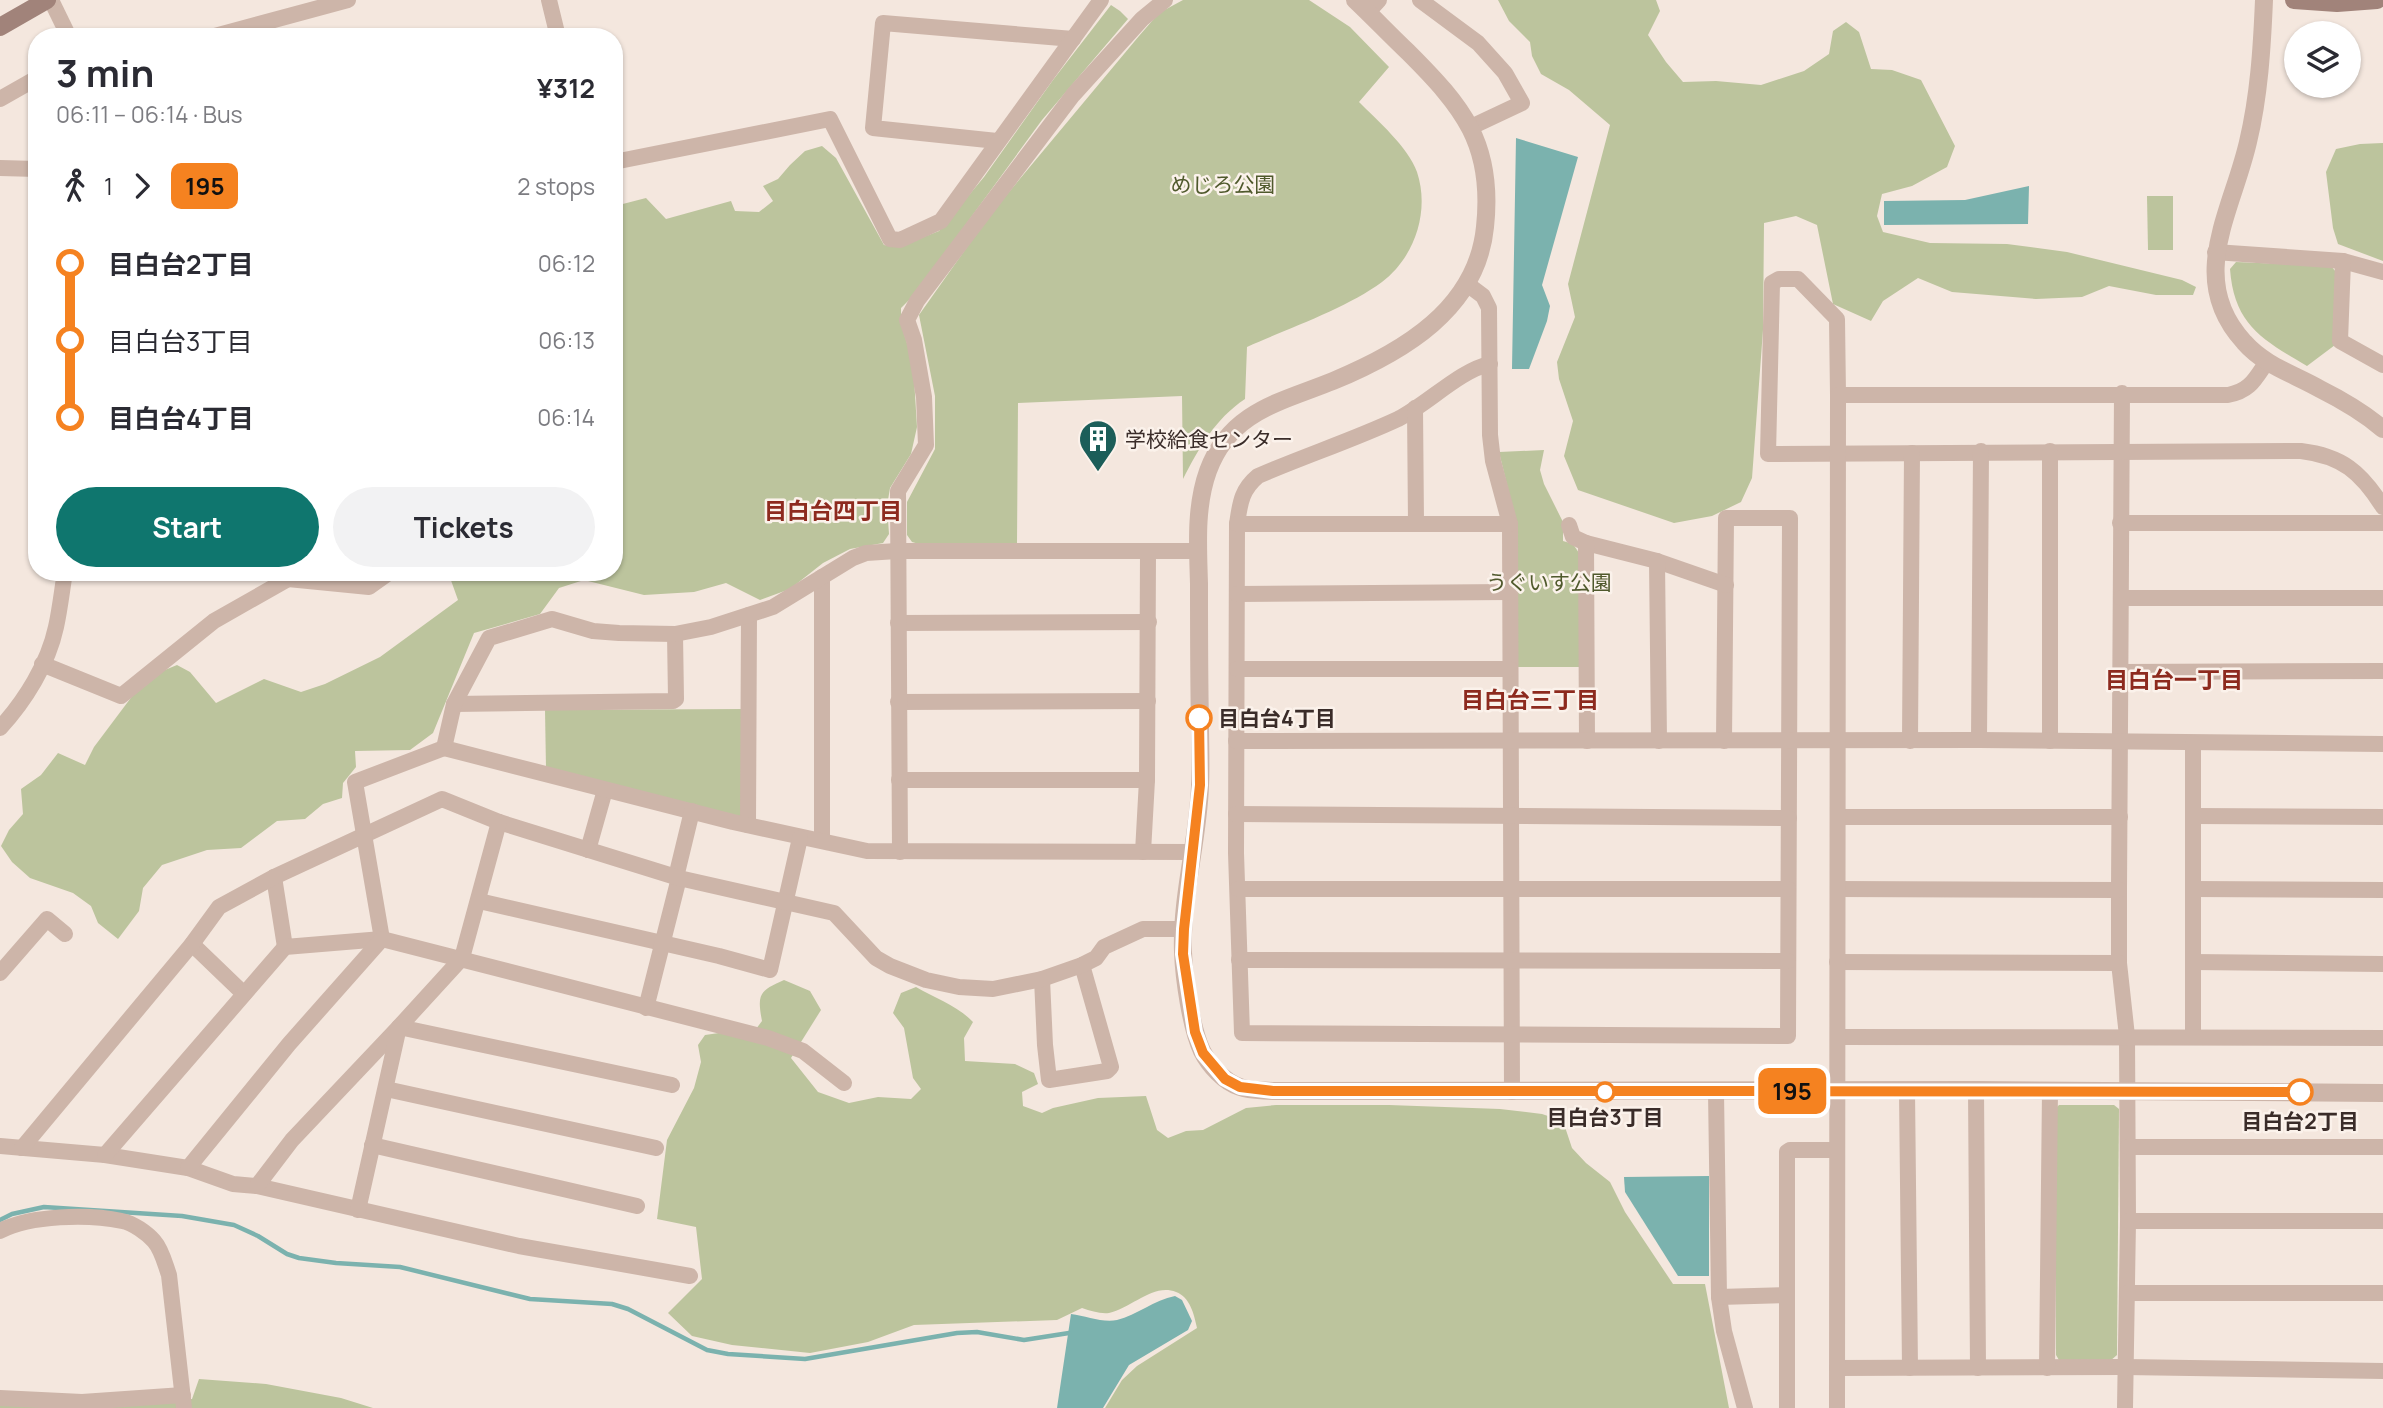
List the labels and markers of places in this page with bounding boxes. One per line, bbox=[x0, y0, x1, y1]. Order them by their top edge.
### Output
building icon: 学校給食センター bbox=[1077, 418, 1119, 473]
place label: 学校給食センター bbox=[1125, 425, 1293, 453]
place label: 目白台4丁目 bbox=[1218, 704, 1336, 732]
marker: 目白台4丁目 bbox=[1186, 705, 1212, 731]
marker: 目白台2丁目 bbox=[2287, 1079, 2313, 1105]
marker: 目白台3丁目 bbox=[1595, 1082, 1615, 1102]
place label: 目白台3丁目 bbox=[1546, 1103, 1664, 1131]
place label: 目白台2丁目 bbox=[2241, 1107, 2359, 1135]

